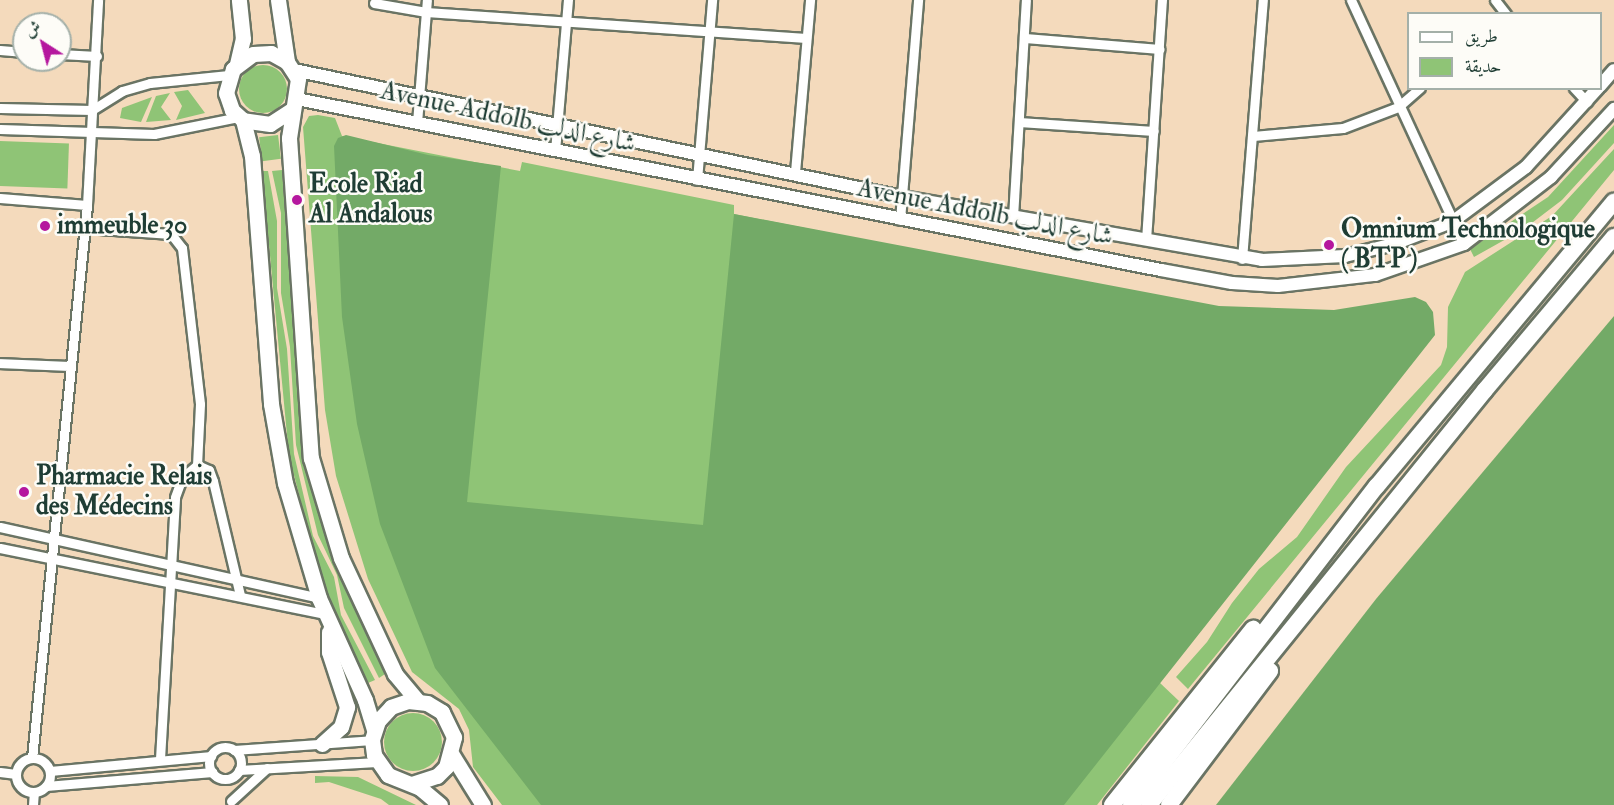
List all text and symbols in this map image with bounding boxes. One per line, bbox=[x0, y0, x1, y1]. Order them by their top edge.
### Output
north arrow bbox=[12, 12, 72, 72]
legend bbox=[1407, 12, 1602, 90]
text: ش bbox=[20, 16, 45, 42]
text: طريق bbox=[1465, 25, 1498, 48]
text: حديقة bbox=[1465, 55, 1501, 78]
street label: Avenue Addolb شارع الدلب bbox=[378, 76, 638, 160]
place label: Ecole Riad Al Andalous bbox=[309, 169, 432, 230]
street label: Avenue Addolb شارع الدلب bbox=[854, 173, 1116, 253]
marker: Ecole Riad Al Andalous bbox=[290, 193, 304, 207]
place label: immeuble 30 bbox=[57, 210, 187, 242]
place label: Omnium Technologique ( BTP ) bbox=[1341, 214, 1595, 276]
marker: immeuble 30 bbox=[38, 219, 52, 233]
marker: Omnium Technologique ( BTP ) bbox=[1322, 238, 1336, 252]
place label: Pharmacie Relais des Médecins bbox=[36, 461, 212, 522]
marker: Pharmacie Relais des Médecins bbox=[17, 485, 31, 499]

